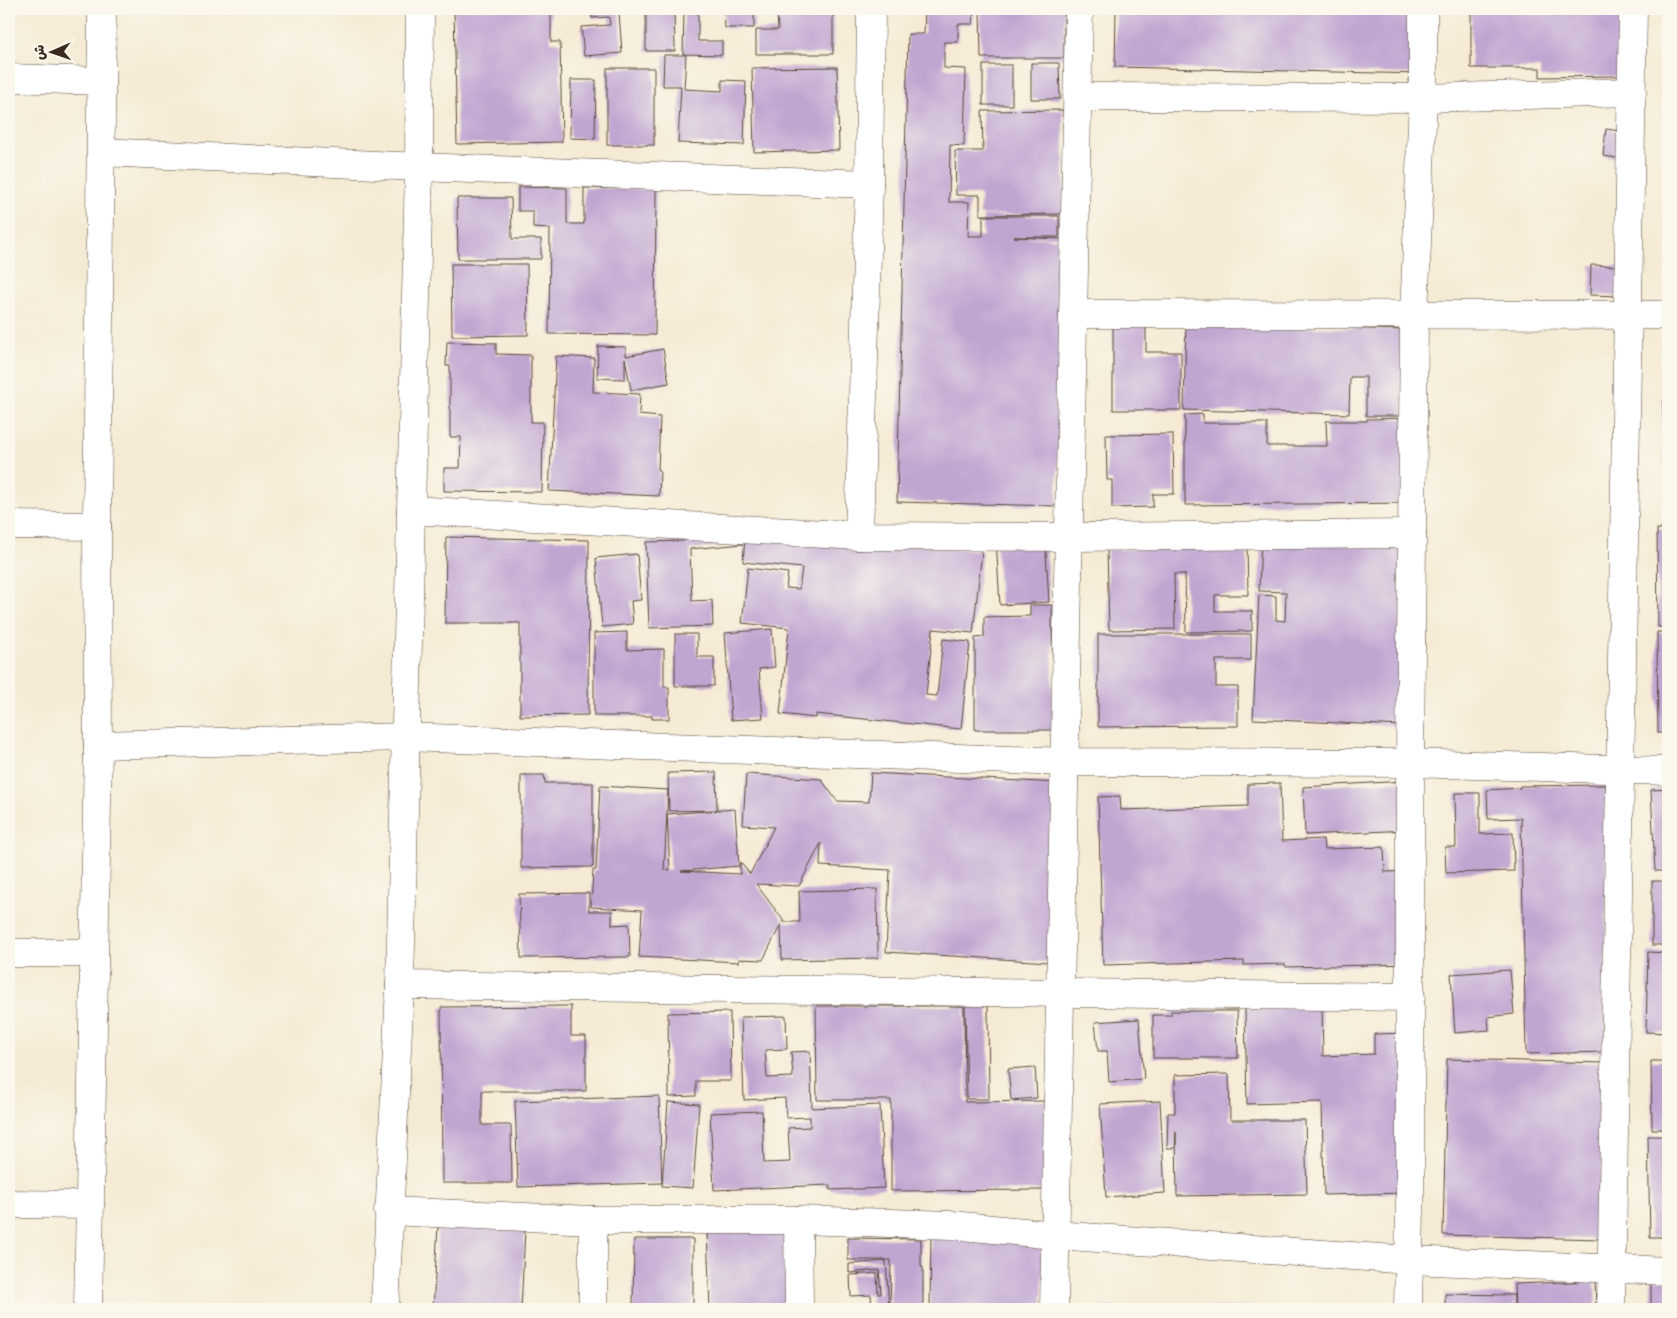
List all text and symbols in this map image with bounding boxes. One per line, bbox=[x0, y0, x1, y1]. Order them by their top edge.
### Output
north arrow bbox=[28, 28, 78, 78]
text: ش bbox=[30, 44, 51, 60]

